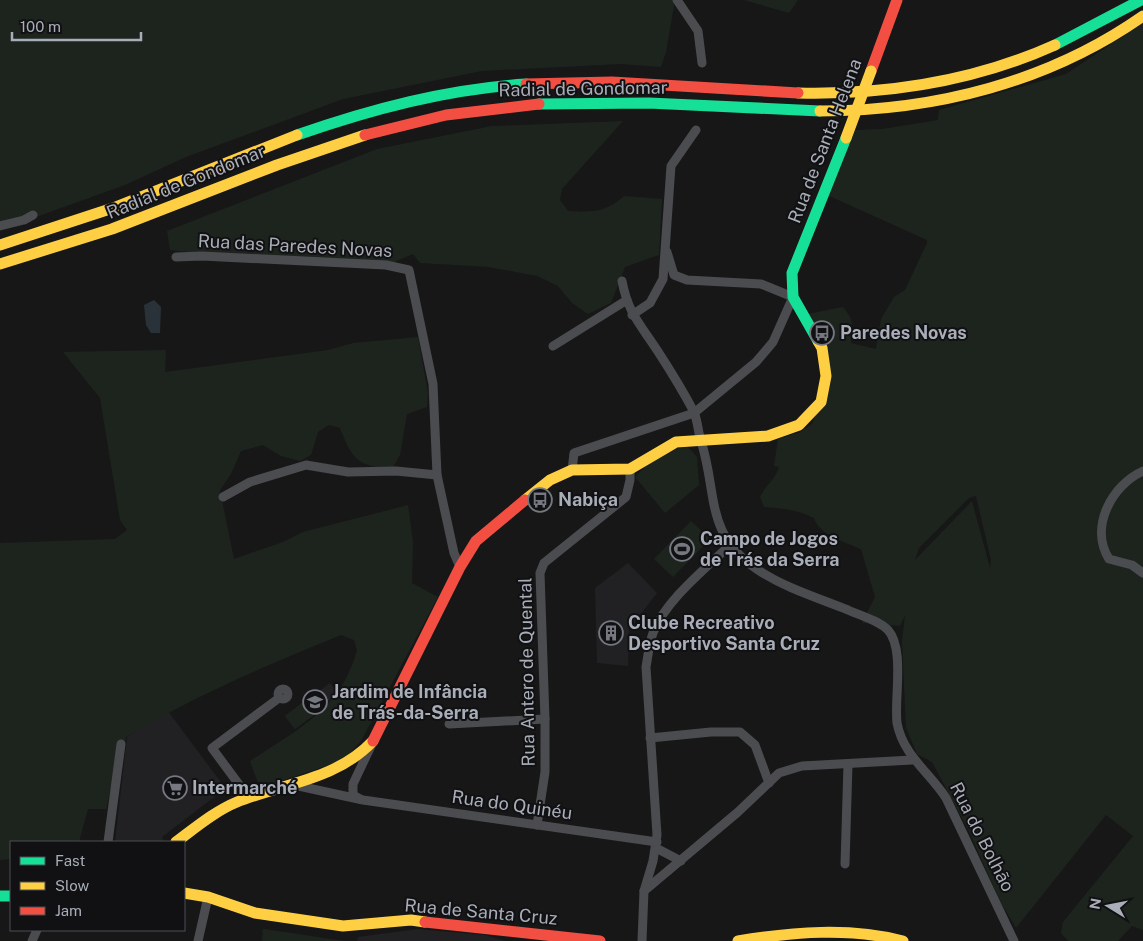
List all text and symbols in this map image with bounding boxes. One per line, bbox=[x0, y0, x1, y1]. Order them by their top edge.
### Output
scale bar bbox=[12, 10, 141, 42]
text: 100 m bbox=[20, 18, 61, 35]
street label: Rua de Santa Helena bbox=[783, 56, 866, 226]
street label: Radial de Gondomar bbox=[498, 77, 668, 100]
street label: Radial de Gondomar bbox=[103, 140, 268, 223]
street label: Rua das Paredes Novas bbox=[197, 230, 393, 261]
bus stop icon: Paredes Novas bbox=[809, 320, 835, 346]
place label: Paredes Novas bbox=[840, 322, 967, 343]
bus stop icon: Nabiça bbox=[527, 487, 553, 513]
place label: Nabiça bbox=[558, 489, 618, 510]
place label: Campo de Jogos de Trás da Serra bbox=[700, 528, 840, 570]
sports icon: Campo de Jogos de Trás da Serra bbox=[669, 536, 695, 562]
street label: Rua Antero de Quental bbox=[514, 577, 539, 767]
place label: Clube Recreativo Desportivo Santa Cruz bbox=[628, 612, 820, 654]
building icon: Clube Recreativo Desportivo Santa Cruz bbox=[598, 620, 624, 646]
place label: Jardim de Infância de Trás-da-Serra bbox=[332, 681, 487, 723]
school or university icon: Jardim de Infância de Trás-da-Serra bbox=[302, 689, 328, 715]
supermarket icon: Intermarché bbox=[162, 775, 188, 801]
place label: Intermarché bbox=[192, 777, 297, 798]
street label: Rua do Bolhão bbox=[946, 779, 1019, 895]
street label: Rua do Quinéu bbox=[451, 786, 574, 823]
legend bbox=[10, 841, 185, 931]
text: Fast bbox=[55, 852, 85, 869]
text: Slow bbox=[55, 877, 90, 894]
north arrow bbox=[1083, 881, 1133, 931]
street label: Rua de Santa Cruz bbox=[404, 894, 558, 929]
text: N bbox=[1086, 897, 1104, 911]
text: Jam bbox=[55, 902, 82, 919]

